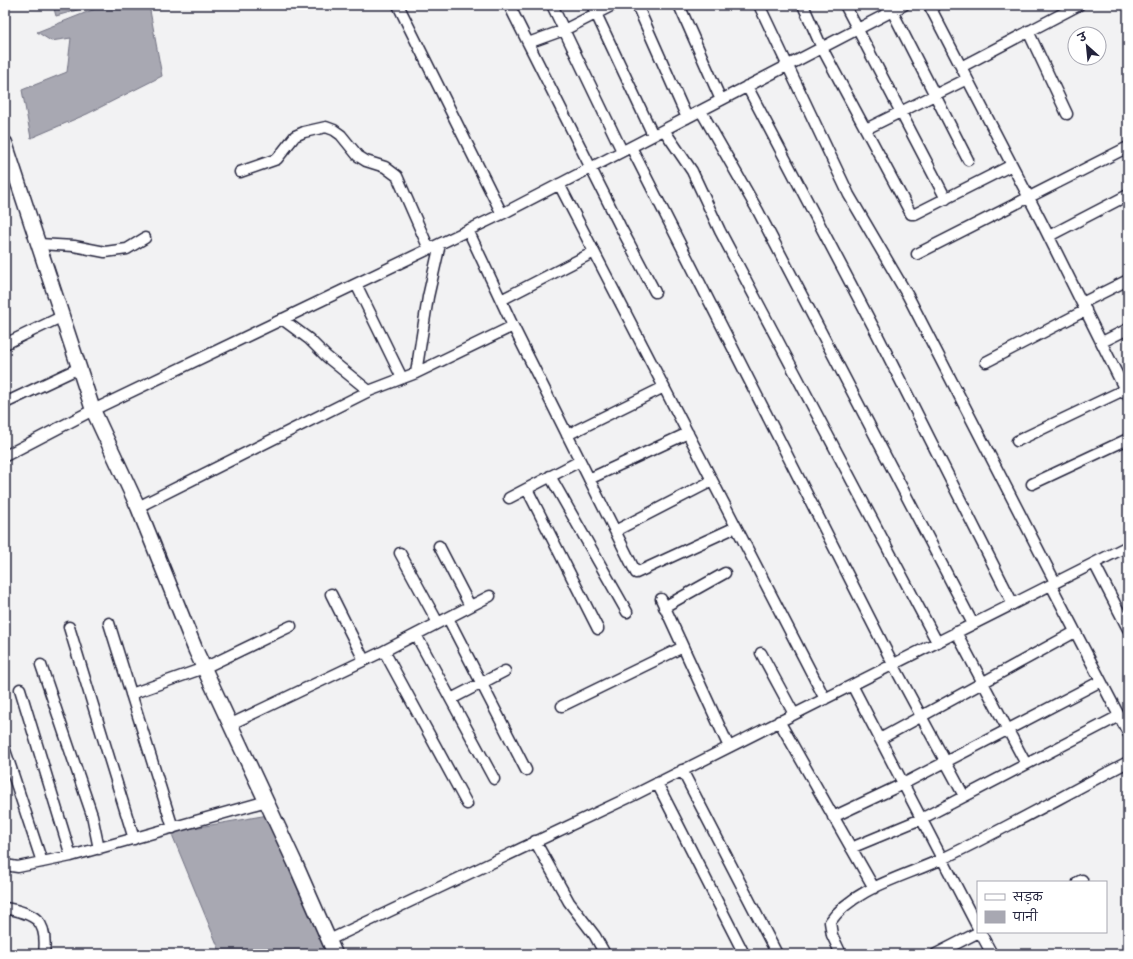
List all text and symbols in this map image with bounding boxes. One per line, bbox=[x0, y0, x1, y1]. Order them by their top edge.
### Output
north arrow bbox=[1067, 26, 1107, 66]
text: उ bbox=[1075, 28, 1091, 47]
legend bbox=[977, 881, 1107, 933]
text: सड़क bbox=[1012, 889, 1044, 907]
text: पानी bbox=[1012, 908, 1038, 927]

